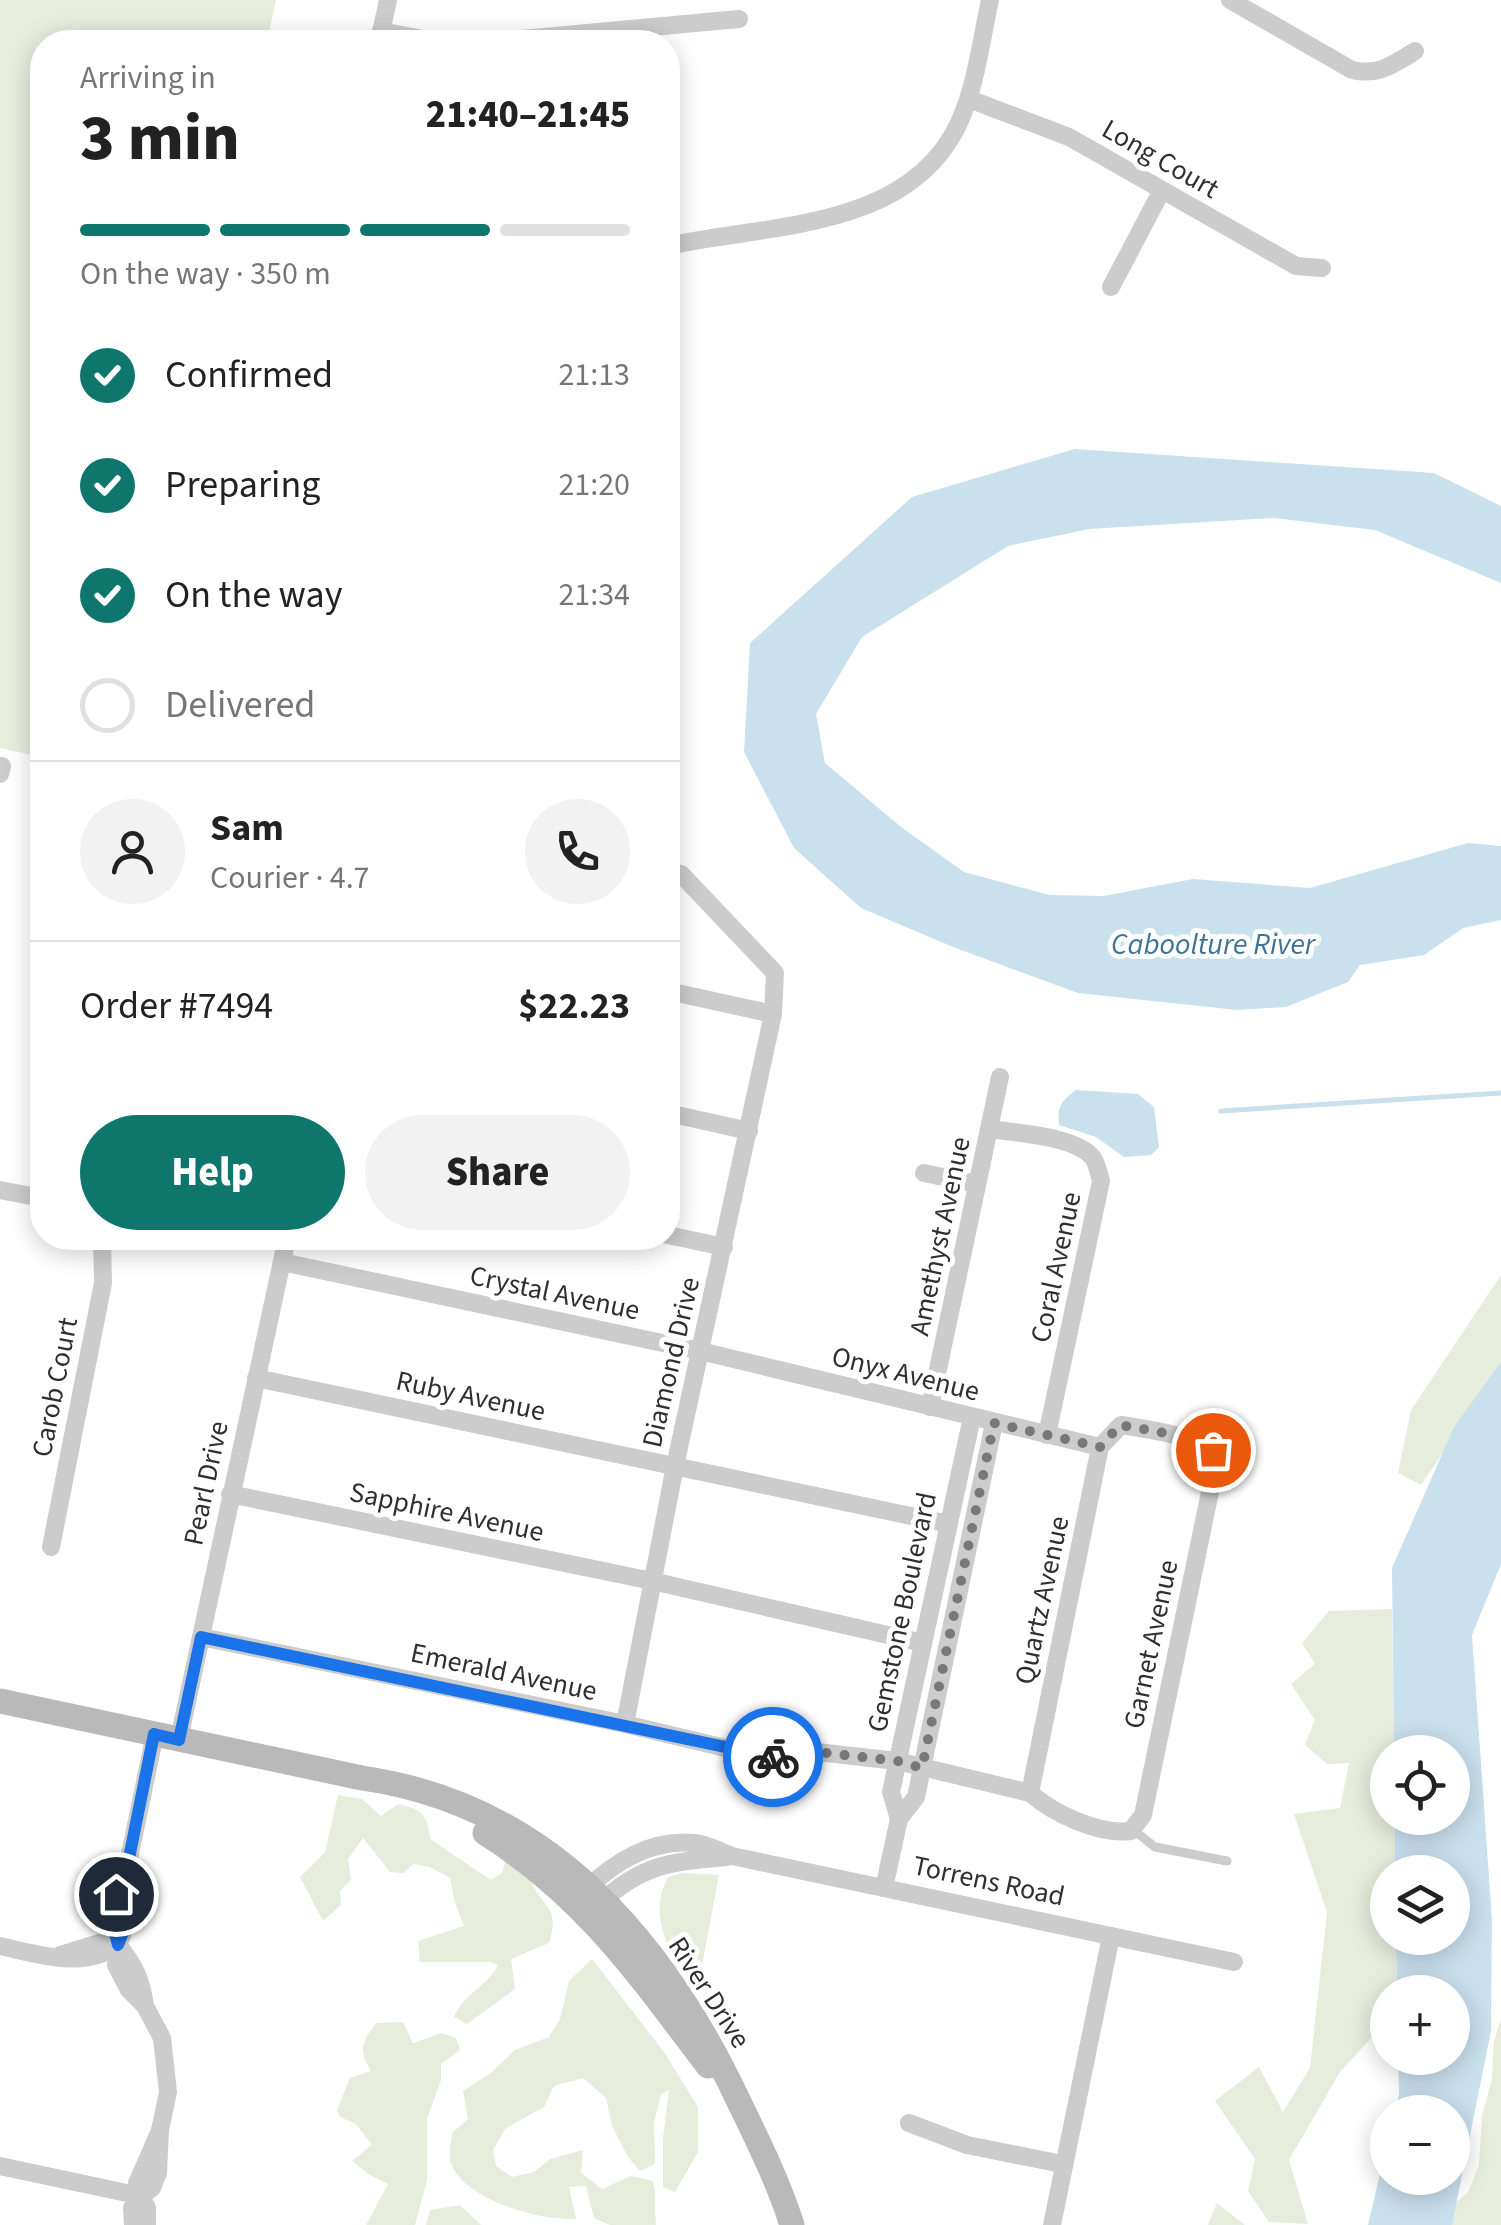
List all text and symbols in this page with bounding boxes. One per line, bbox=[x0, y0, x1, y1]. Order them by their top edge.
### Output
text: Arriving in bbox=[80, 55, 216, 101]
text: 21:40–21:45 bbox=[426, 88, 630, 142]
text: 3 min bbox=[80, 92, 240, 185]
street label: Long Court bbox=[1095, 109, 1227, 209]
text: On the way · 350 m bbox=[80, 251, 331, 297]
icon: check bbox=[80, 348, 135, 403]
text: Confirmed bbox=[165, 348, 333, 402]
text: 21:13 bbox=[558, 352, 630, 398]
icon: check bbox=[80, 458, 135, 513]
text: Preparing bbox=[165, 458, 320, 512]
text: 21:20 bbox=[558, 462, 630, 508]
icon: check bbox=[80, 568, 135, 623]
text: On the way bbox=[165, 568, 342, 622]
text: 21:34 bbox=[558, 572, 630, 618]
text: Delivered bbox=[165, 678, 315, 732]
button: person bbox=[80, 799, 185, 904]
button: phone bbox=[525, 799, 630, 904]
text: Sam bbox=[210, 801, 284, 855]
text: Courier · 4.7 bbox=[210, 855, 370, 901]
water label: Caboolture River bbox=[1111, 923, 1317, 966]
text: Order #7494 bbox=[80, 979, 273, 1033]
text: $22.23 bbox=[518, 979, 630, 1033]
button: Help bbox=[80, 1115, 345, 1230]
button: Share bbox=[365, 1115, 630, 1230]
street label: Amethyst Avenue bbox=[899, 1133, 981, 1339]
street label: Coral Avenue bbox=[1020, 1188, 1091, 1346]
street label: Crystal Avenue bbox=[466, 1255, 643, 1330]
street label: Diamond Drive bbox=[632, 1273, 710, 1451]
street label: Carob Court bbox=[22, 1313, 88, 1460]
street label: Onyx Avenue bbox=[828, 1336, 984, 1412]
street label: Ruby Avenue bbox=[393, 1361, 549, 1431]
pin bbox=[1171, 1408, 1256, 1493]
street label: Pearl Drive bbox=[173, 1417, 239, 1549]
icon: bag bbox=[1186, 1423, 1241, 1478]
street label: Sapphire Avenue bbox=[346, 1472, 548, 1552]
street label: Gemstone Boulevard bbox=[857, 1489, 947, 1736]
street label: Quartz Avenue bbox=[1005, 1512, 1079, 1688]
street label: Garnet Avenue bbox=[1114, 1556, 1188, 1732]
street label: Emerald Avenue bbox=[407, 1633, 601, 1711]
courier bbox=[723, 1707, 823, 1807]
icon: bike bbox=[746, 1730, 801, 1785]
map controls bbox=[1370, 1735, 1470, 2195]
button: locate bbox=[1370, 1735, 1470, 1835]
street label: Torrens Road bbox=[909, 1845, 1068, 1917]
pin bbox=[74, 1852, 159, 1937]
button: layers bbox=[1370, 1855, 1470, 1955]
icon: home bbox=[89, 1867, 144, 1922]
street label: River Drive bbox=[658, 1929, 760, 2056]
button: + bbox=[1370, 1975, 1470, 2075]
button: − bbox=[1370, 2095, 1470, 2195]

